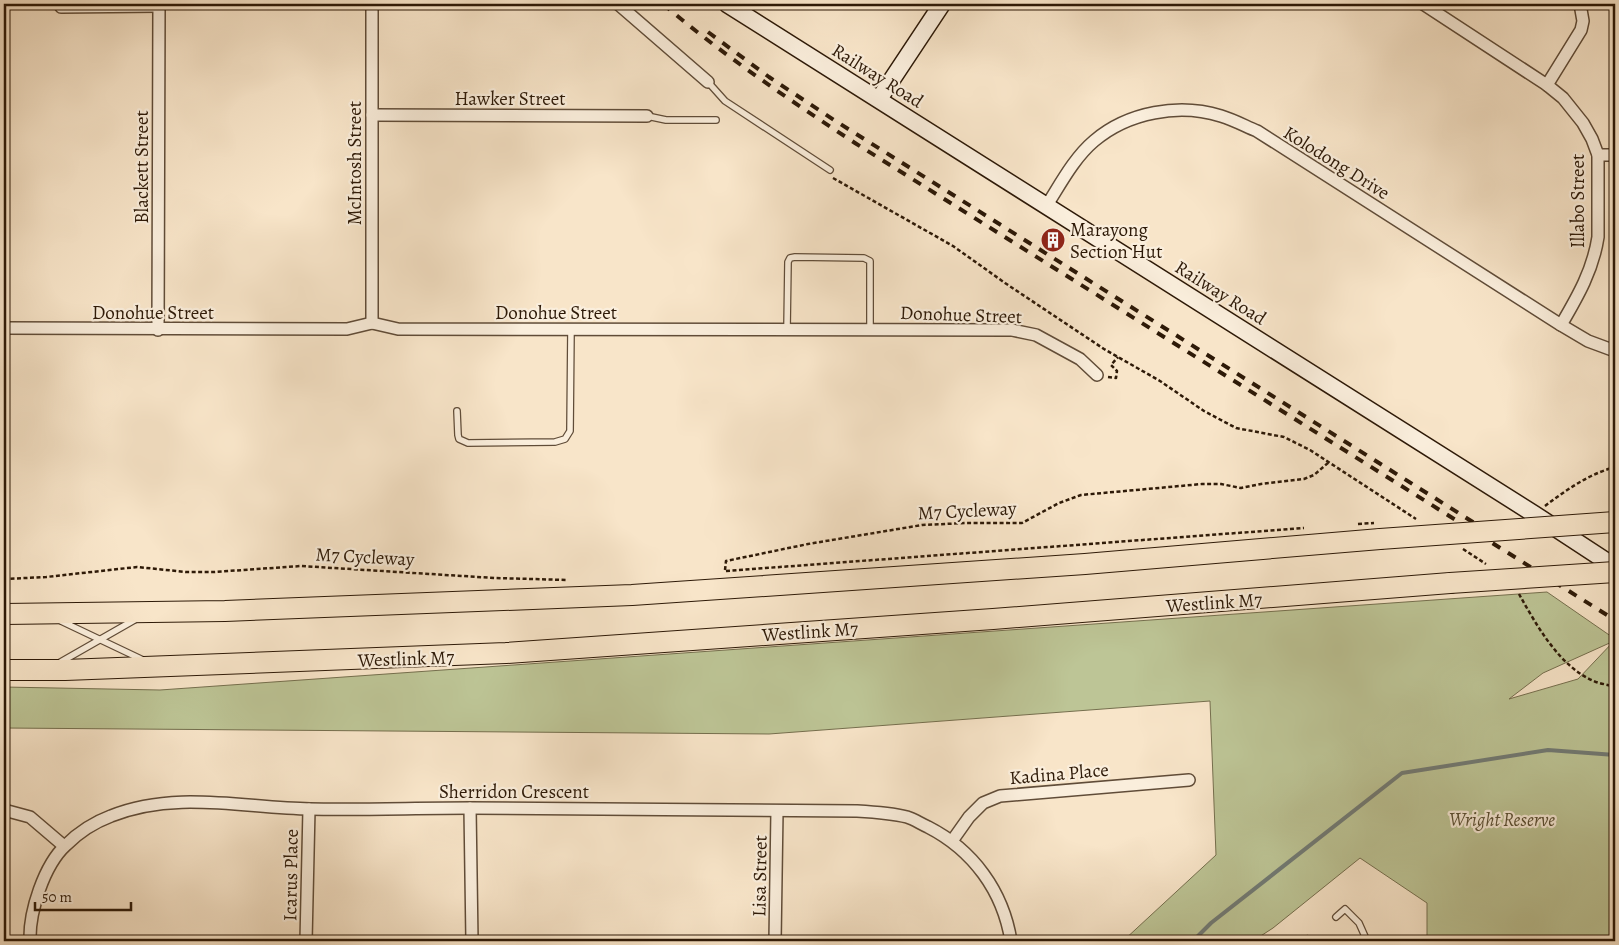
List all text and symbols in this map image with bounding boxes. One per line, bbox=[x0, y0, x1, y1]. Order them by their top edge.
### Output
street label: Railway Road bbox=[827, 37, 929, 115]
street label: Hawker Street bbox=[454, 86, 566, 112]
street label: McIntosh Street bbox=[342, 101, 368, 225]
street label: Blackett Street bbox=[129, 110, 155, 224]
street label: Kolodong Drive bbox=[1278, 120, 1395, 206]
street label: Illabo Street bbox=[1565, 154, 1591, 248]
place label: Marayong Section Hut bbox=[1070, 217, 1162, 265]
building icon: Marayong Section Hut bbox=[1040, 227, 1066, 253]
street label: Railway Road bbox=[1170, 254, 1272, 332]
street label: Donohue Street bbox=[92, 300, 214, 326]
street label: Donohue Street bbox=[495, 300, 617, 326]
street label: Donohue Street bbox=[899, 300, 1022, 330]
street label: M7 Cycleway bbox=[917, 495, 1018, 527]
street label: M7 Cycleway bbox=[315, 541, 416, 573]
street label: Westlink M7 bbox=[1164, 587, 1263, 619]
street label: Westlink M7 bbox=[760, 616, 859, 648]
street label: Westlink M7 bbox=[356, 644, 455, 674]
street label: Kadina Place bbox=[1008, 757, 1110, 791]
street label: Sherridon Crescent bbox=[439, 779, 589, 805]
park label: Wright Reserve bbox=[1449, 807, 1555, 833]
street label: Icarus Place bbox=[277, 829, 305, 921]
street label: Lisa Street bbox=[746, 835, 774, 917]
scale bar bbox=[35, 880, 131, 912]
text: 50 m bbox=[42, 887, 72, 907]

